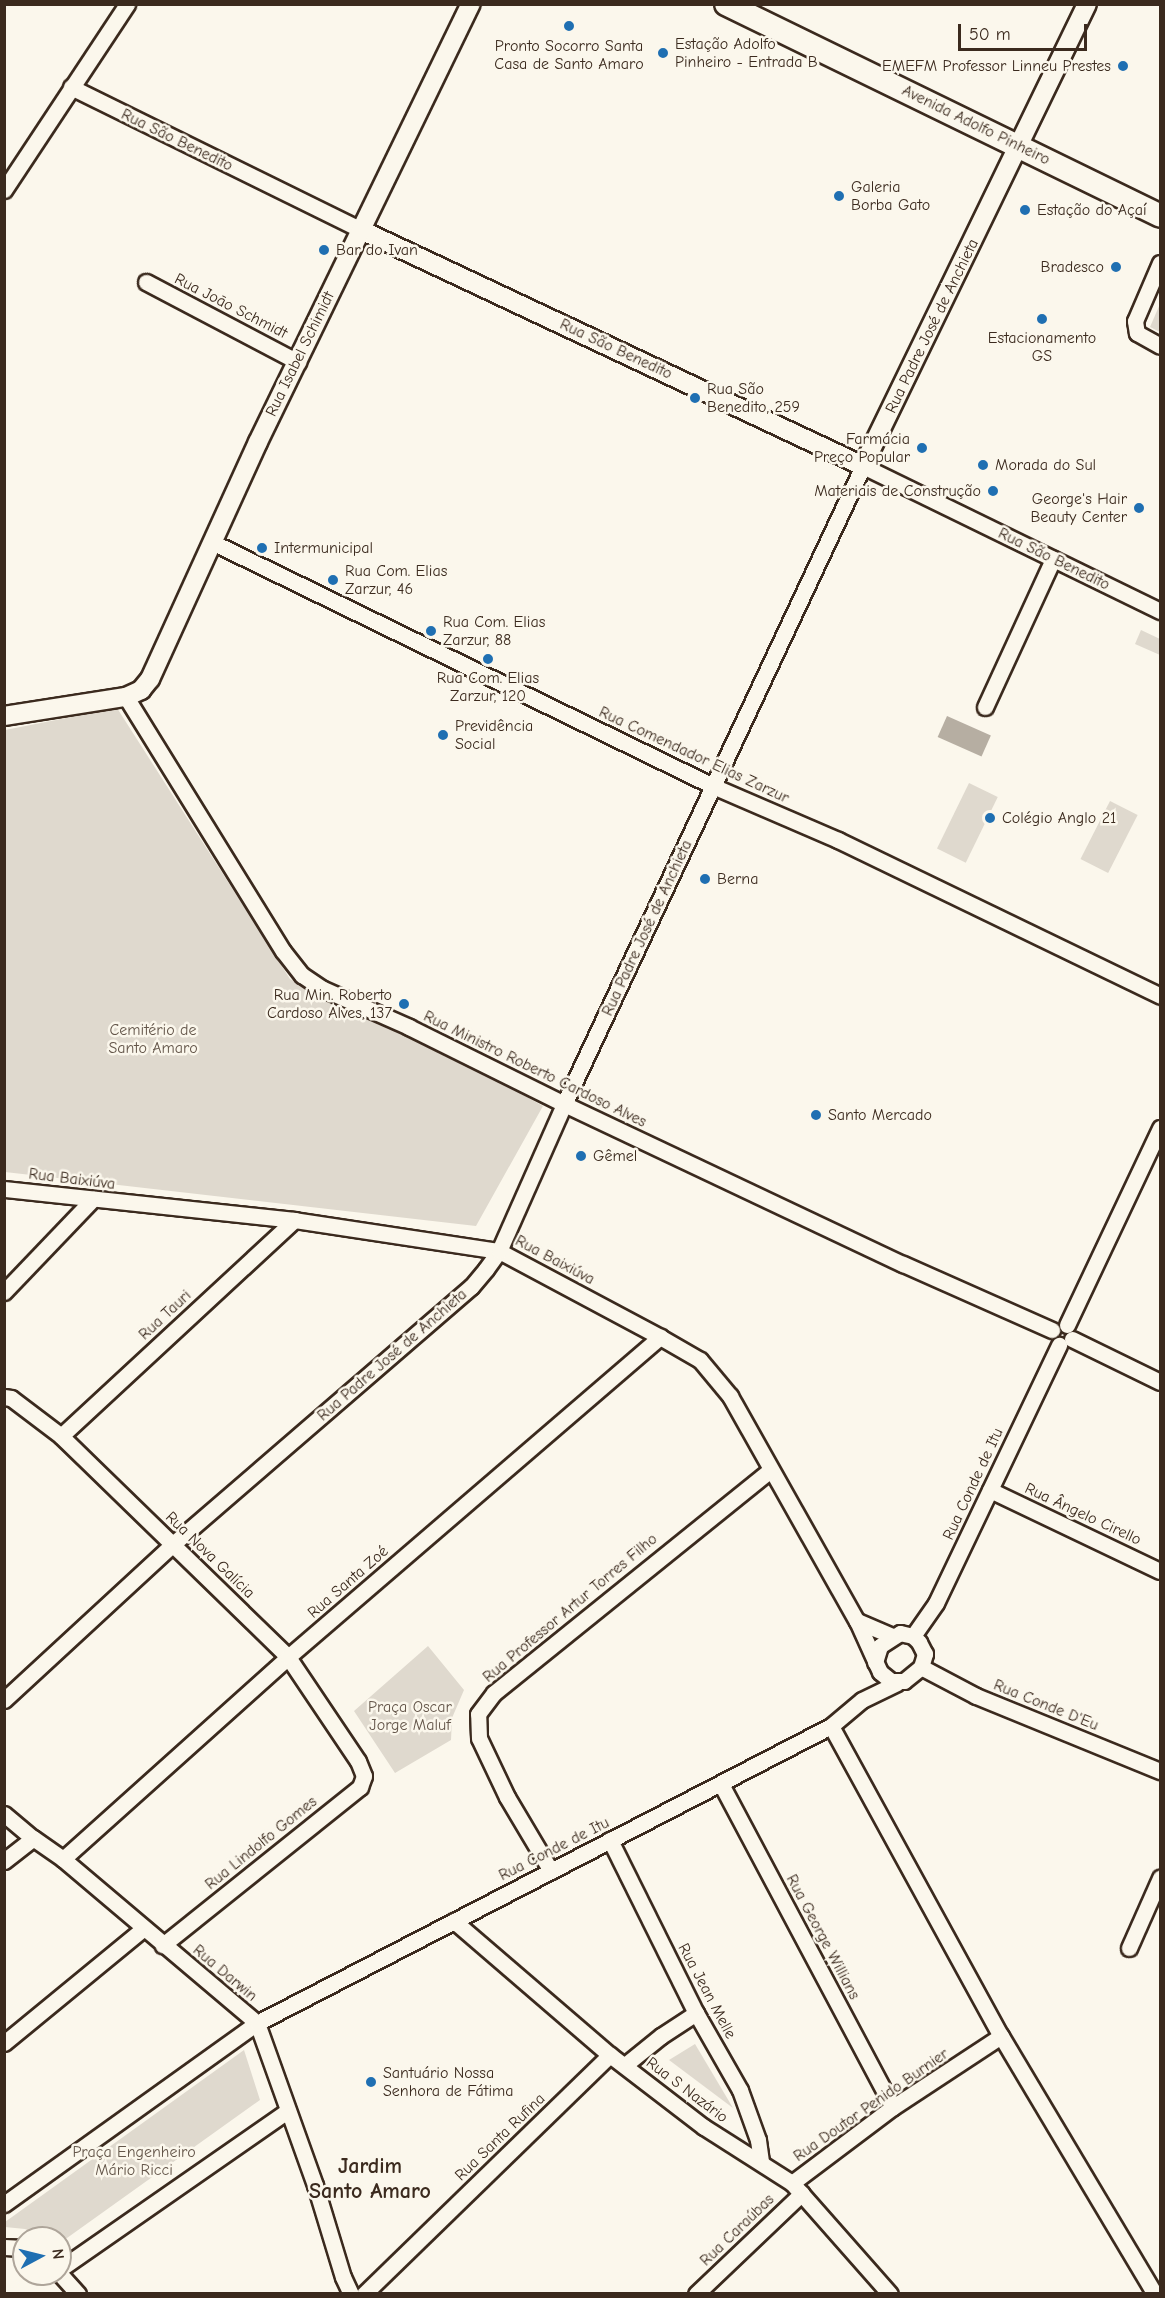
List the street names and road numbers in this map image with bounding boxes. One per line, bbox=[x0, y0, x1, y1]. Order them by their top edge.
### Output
street label: Avenida Adolfo Pinheiro bbox=[899, 81, 1053, 169]
street label: Rua São Benedito bbox=[118, 105, 236, 175]
street label: Rua Padre José de Anchieta bbox=[881, 236, 983, 416]
street label: Rua Joāo Schmidt bbox=[171, 269, 291, 343]
street label: Rua Isabel Schimidt bbox=[261, 288, 339, 420]
street label: Rua São Benedito bbox=[557, 315, 675, 383]
street label: Rua São Benedito bbox=[995, 524, 1113, 594]
street label: Rua Comendador Elias Zarzur bbox=[596, 702, 792, 808]
street label: Rua Padre José de Anchieta bbox=[598, 837, 696, 1019]
street label: Rua Ministro Roberto Cardoso Alves bbox=[420, 1007, 650, 1131]
street label: Rua Baixiúva bbox=[28, 1164, 116, 1194]
street label: Rua Baixiúva bbox=[512, 1231, 598, 1289]
street label: Rua Padre José de Anchieta bbox=[313, 1285, 471, 1425]
street label: Rua Tauri bbox=[135, 1286, 195, 1344]
street label: Rua Conde de Itu bbox=[939, 1425, 1007, 1543]
street label: Rua Ângelo Cirello bbox=[1022, 1479, 1144, 1549]
street label: Rua Nova Galícia bbox=[161, 1508, 259, 1602]
street label: Rua Professor Artur Torres Filho bbox=[479, 1529, 661, 1687]
street label: Rua Santa Zoé bbox=[304, 1542, 392, 1622]
street label: Rua Conde D'Eu bbox=[991, 1675, 1101, 1735]
street label: Rua Lindolfo Gomes bbox=[201, 1792, 321, 1894]
street label: Rua Conde de Itu bbox=[496, 1813, 612, 1885]
street label: Rua George Willians bbox=[782, 1871, 864, 2003]
street label: Rua Jean Melle bbox=[674, 1940, 740, 2042]
street label: Rua Darwin bbox=[189, 1941, 261, 2005]
street label: Rua Doutor Penido Burnier bbox=[790, 2044, 952, 2166]
street label: Rua S Nazário bbox=[642, 2053, 732, 2127]
street label: Rua Santa Rufina bbox=[451, 2089, 549, 2185]
street label: Rua Caraúbas bbox=[696, 2190, 778, 2270]

